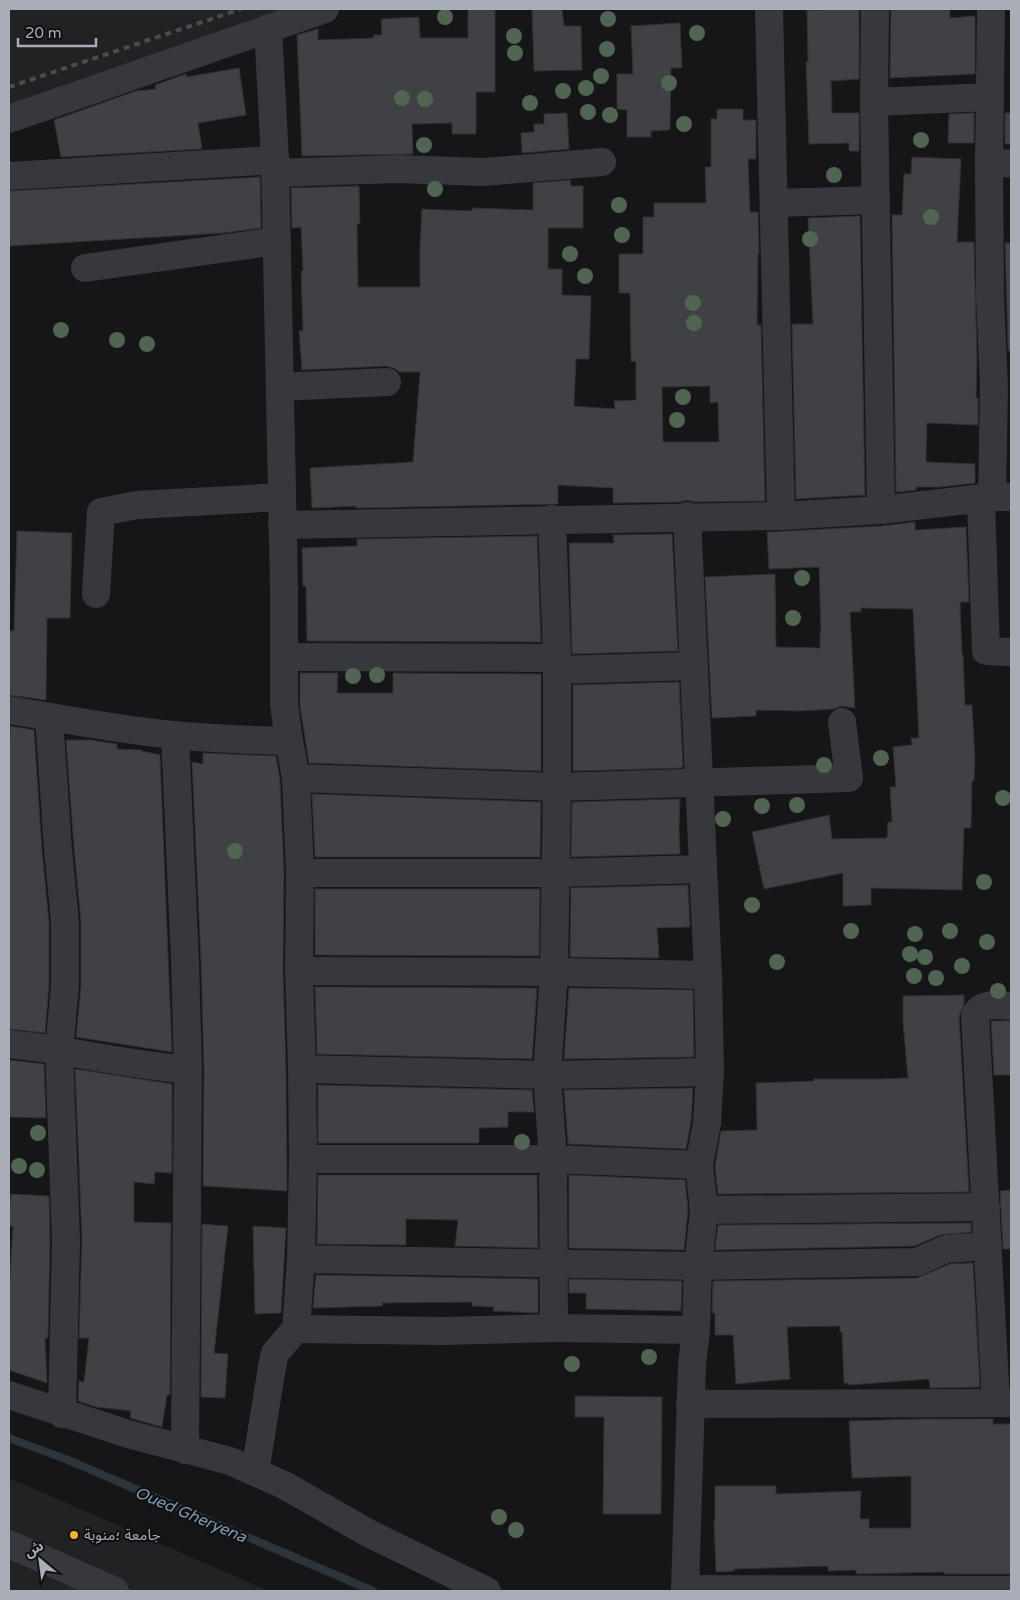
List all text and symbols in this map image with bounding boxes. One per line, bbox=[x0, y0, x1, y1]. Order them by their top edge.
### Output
scale bar bbox=[18, 15, 95, 47]
text: 20 m bbox=[25, 24, 62, 42]
water label: Oued Gheryena bbox=[132, 1482, 250, 1548]
place label: جامعة ؛منوبة bbox=[84, 1526, 161, 1544]
marker: جامعة ؛منوبة bbox=[68, 1529, 80, 1541]
north arrow bbox=[15, 1535, 65, 1585]
text: ش bbox=[21, 1537, 46, 1561]

